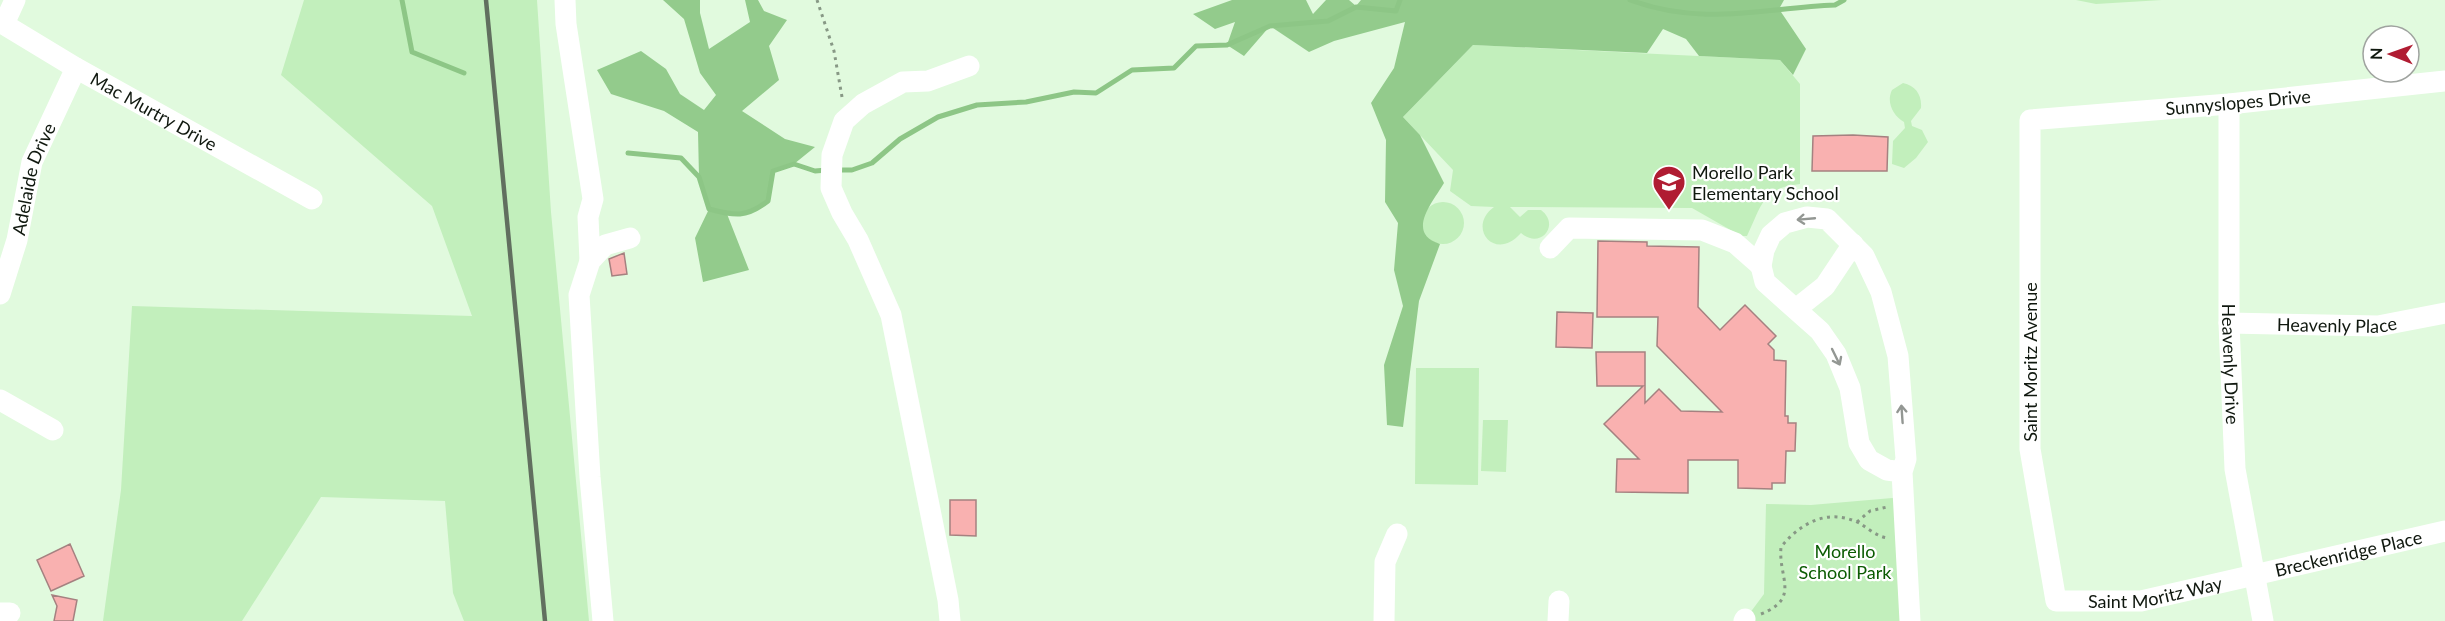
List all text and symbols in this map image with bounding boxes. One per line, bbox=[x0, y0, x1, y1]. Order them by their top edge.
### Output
north arrow bbox=[2361, 24, 2421, 84]
text: N bbox=[2366, 47, 2385, 60]
street label: Mac Murtry Drive bbox=[87, 67, 221, 155]
street label: Sunnyslopes Drive bbox=[2164, 85, 2312, 119]
street label: Adelaide Drive bbox=[7, 119, 60, 237]
place label: Morello Park Elementary School bbox=[1692, 161, 1839, 204]
school or university icon: Morello Park Elementary School bbox=[1651, 164, 1687, 211]
one-way arrow bbox=[1797, 214, 1816, 225]
street label: Saint Moritz Avenue bbox=[2019, 282, 2041, 442]
street label: Heavenly Drive bbox=[2218, 303, 2244, 425]
street label: Heavenly Place bbox=[2277, 312, 2399, 337]
one-way arrow bbox=[1831, 348, 1843, 366]
one-way arrow bbox=[1896, 404, 1907, 424]
street label: Breckenridge Place bbox=[2273, 526, 2424, 581]
park label: Morello School Park bbox=[1799, 540, 1892, 583]
street label: Saint Moritz Way bbox=[2088, 572, 2225, 612]

